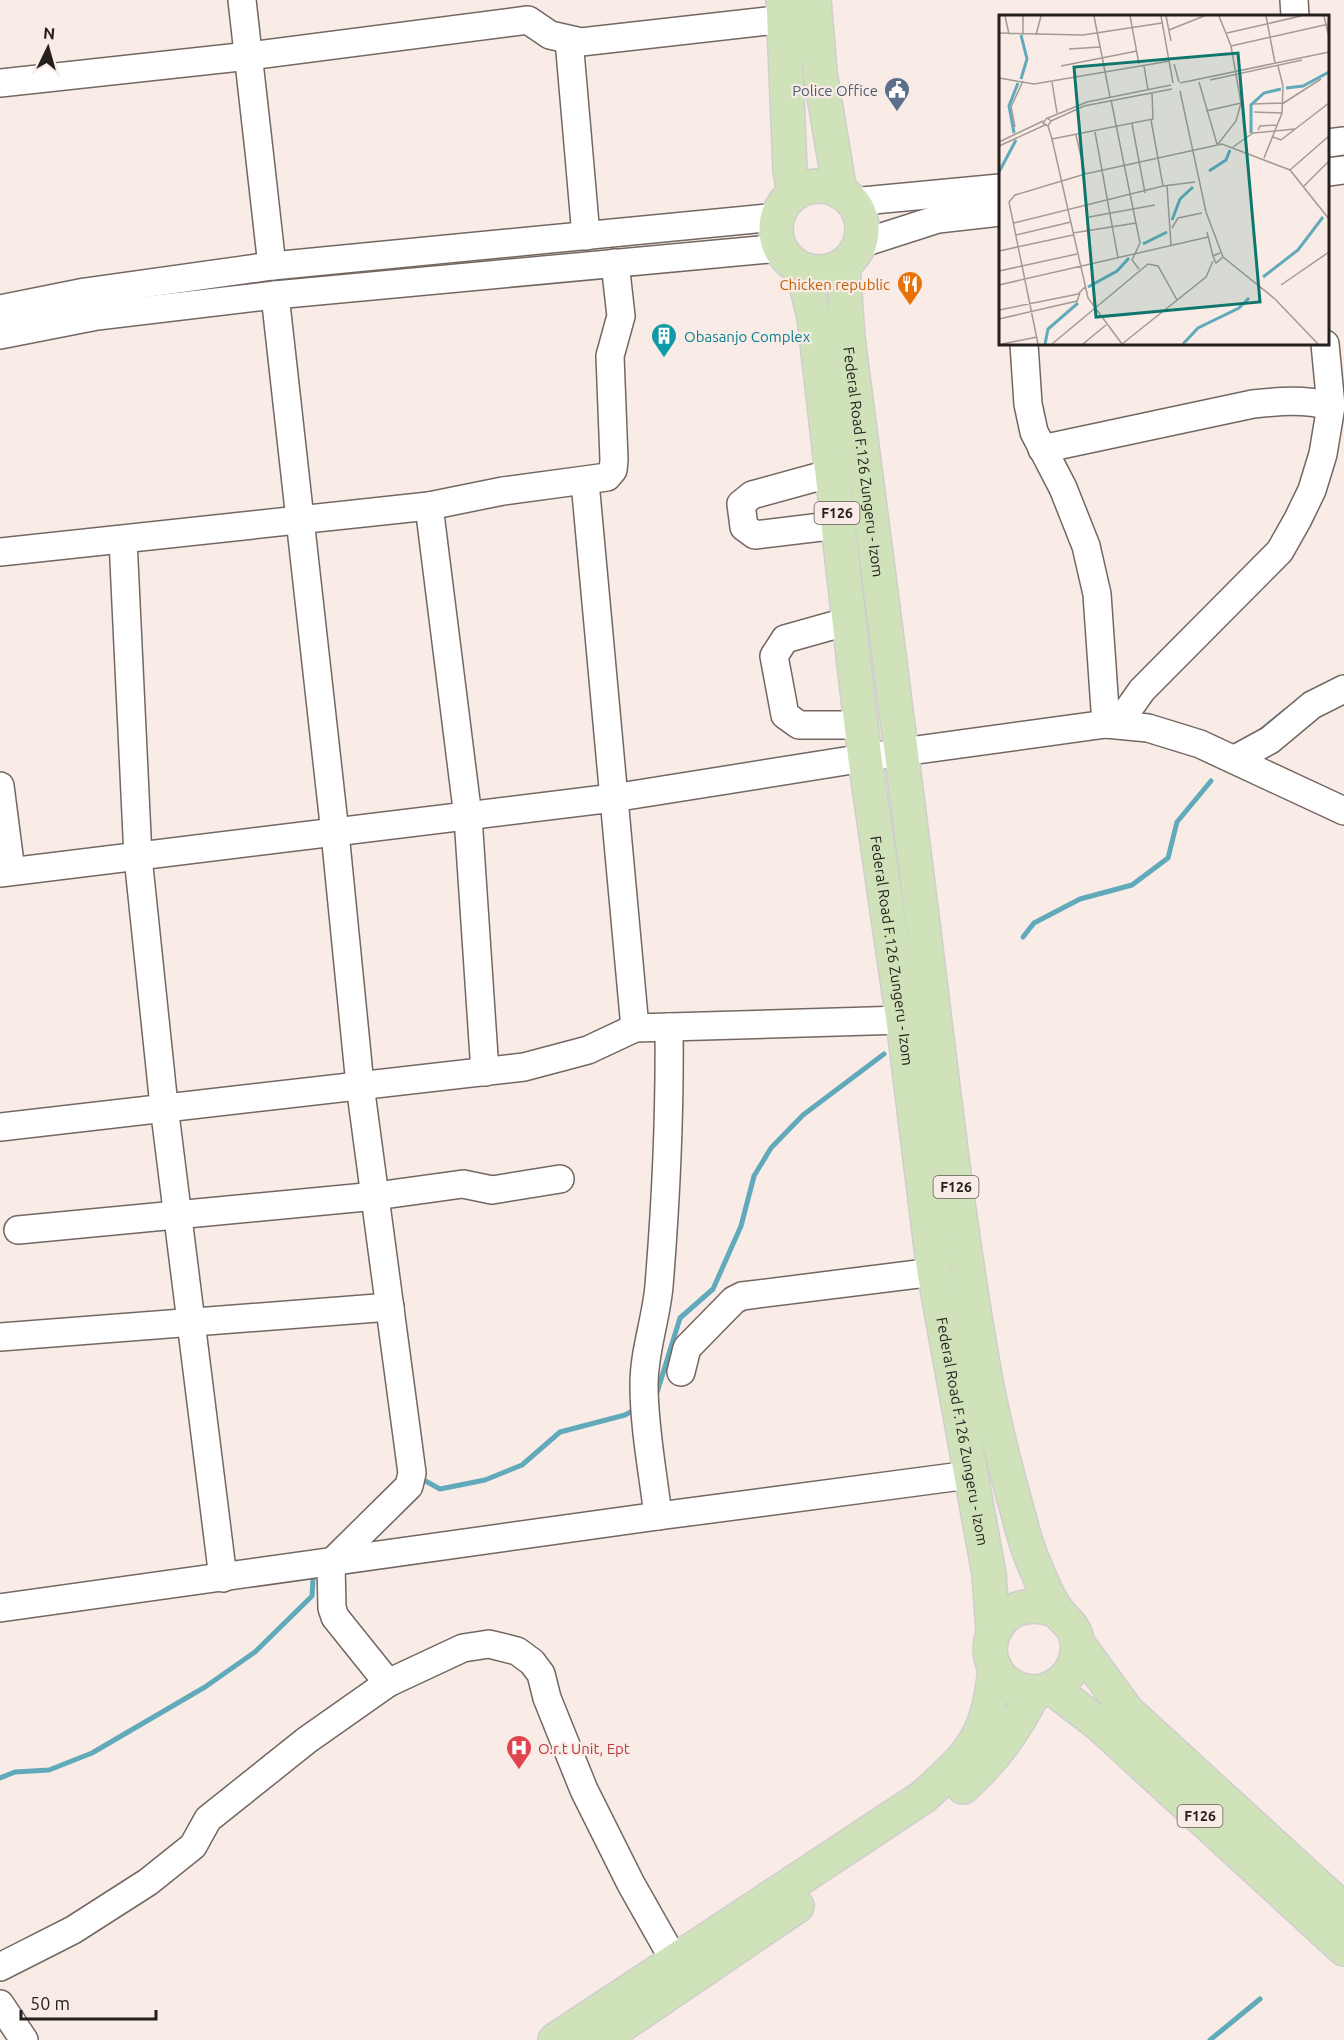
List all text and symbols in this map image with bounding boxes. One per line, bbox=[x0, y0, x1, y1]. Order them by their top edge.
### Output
inset map bbox=[999, 15, 1329, 345]
north arrow bbox=[18, 18, 78, 78]
text: N bbox=[43, 24, 56, 43]
public building icon: Police Office bbox=[882, 75, 912, 113]
place label: Police Office bbox=[792, 82, 878, 99]
restaurant icon: Chicken republic bbox=[895, 269, 925, 307]
place label: Chicken republic bbox=[779, 276, 890, 293]
building icon: Obasanjo Complex bbox=[649, 321, 679, 359]
place label: Obasanjo Complex bbox=[684, 328, 811, 345]
street label: Federal Road F.126 Zungeru - Izom bbox=[841, 346, 887, 578]
road number: F126 bbox=[814, 502, 860, 524]
street label: Federal Road F.126 Zungeru - Izom bbox=[868, 835, 917, 1067]
road number: F126 bbox=[934, 1176, 978, 1198]
street label: Federal Road F.126 Zungeru - Izom bbox=[934, 1316, 992, 1547]
hospital icon: O.r.t Unit, Ept bbox=[504, 1733, 534, 1771]
place label: O.r.t Unit, Ept bbox=[538, 1740, 630, 1757]
road number: F126 bbox=[1178, 1805, 1222, 1827]
scale bar bbox=[21, 1983, 156, 2021]
text: 50 m bbox=[30, 1993, 70, 2013]

